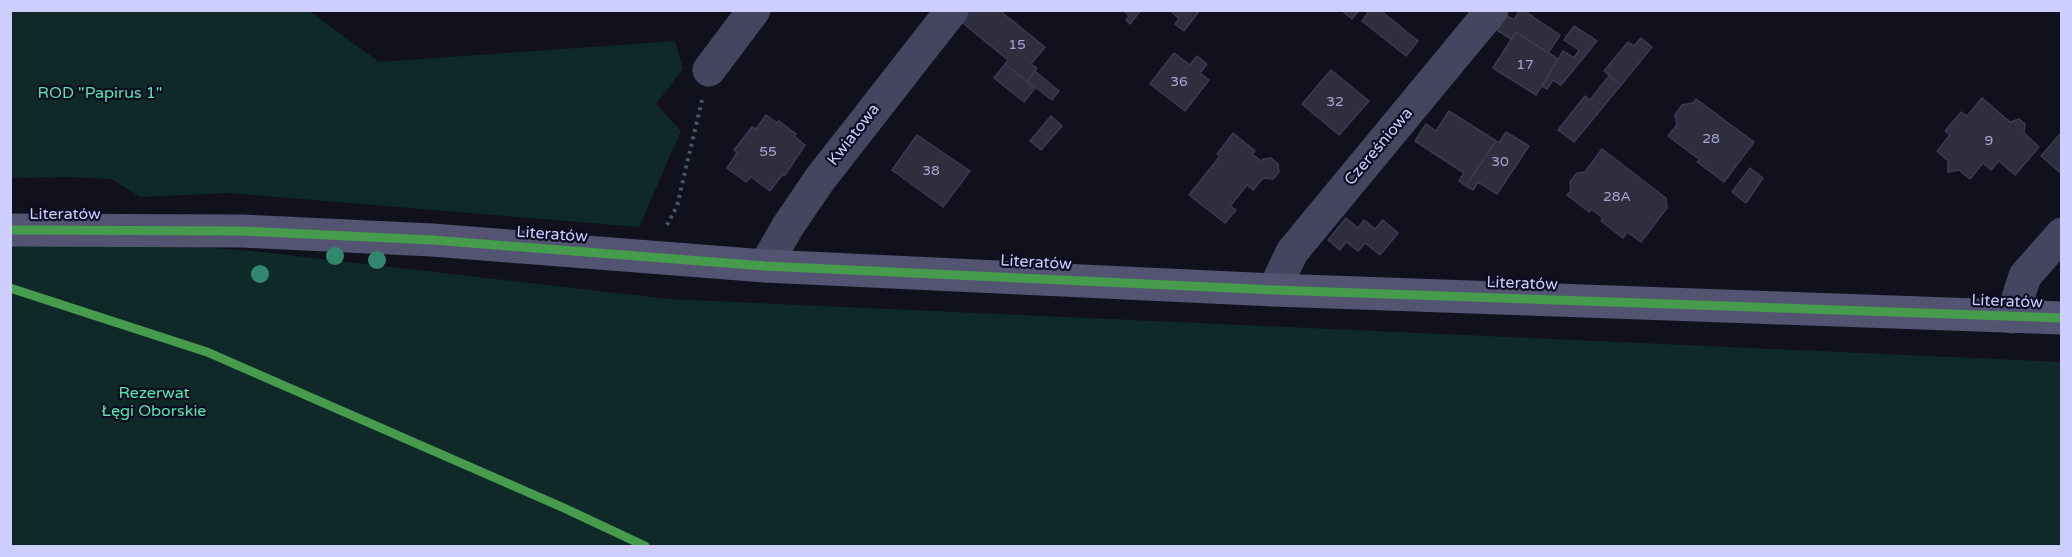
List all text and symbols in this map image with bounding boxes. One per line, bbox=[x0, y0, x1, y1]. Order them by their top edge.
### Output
house number: 15 bbox=[1008, 37, 1026, 53]
house number: 17 bbox=[1516, 57, 1534, 73]
house number: 36 bbox=[1170, 74, 1188, 90]
park label: ROD "Papirus 1" bbox=[38, 84, 162, 104]
house number: 32 bbox=[1326, 94, 1344, 110]
street label: Kwiatowa bbox=[824, 100, 884, 170]
street label: Czereśniowa bbox=[1341, 104, 1417, 190]
house number: 28 bbox=[1702, 131, 1720, 147]
house number: 9 bbox=[1985, 133, 1993, 149]
house number: 55 bbox=[759, 144, 777, 160]
house number: 30 bbox=[1491, 154, 1509, 170]
house number: 38 bbox=[922, 163, 940, 179]
house number: 28A bbox=[1603, 189, 1631, 205]
street label: Literatów bbox=[29, 205, 101, 225]
street label: Literatów bbox=[516, 223, 588, 247]
street label: Literatów bbox=[1000, 252, 1072, 274]
street label: Literatów bbox=[1486, 273, 1558, 295]
street label: Literatów bbox=[1971, 291, 2043, 313]
park label: Rezerwat Łęgi Oborskie bbox=[102, 384, 206, 422]

